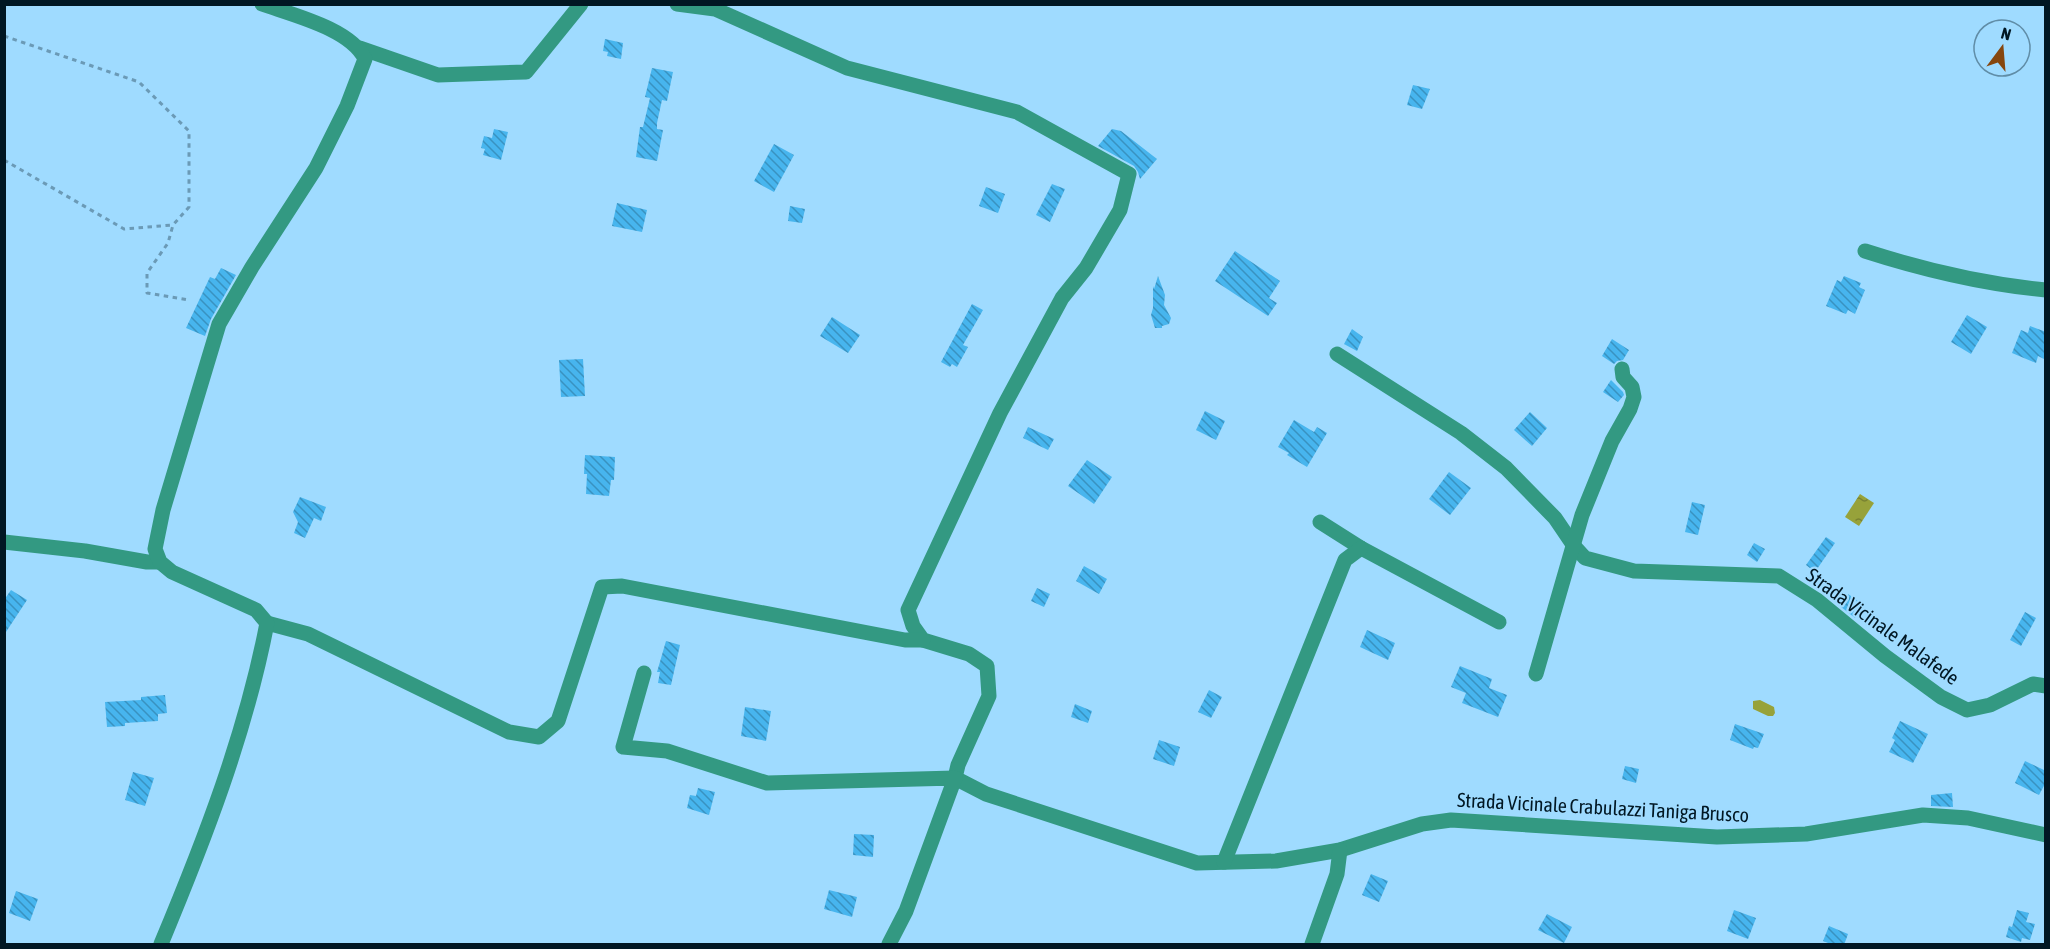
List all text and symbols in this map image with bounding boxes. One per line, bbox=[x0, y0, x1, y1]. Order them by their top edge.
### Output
north arrow bbox=[1972, 18, 2032, 78]
text: N bbox=[1999, 24, 2013, 44]
street label: Strada Vicinale Malafede bbox=[1802, 563, 1964, 689]
street label: Strada Vicinale Crabulazzi Taniga Brusco bbox=[1456, 788, 1750, 826]

